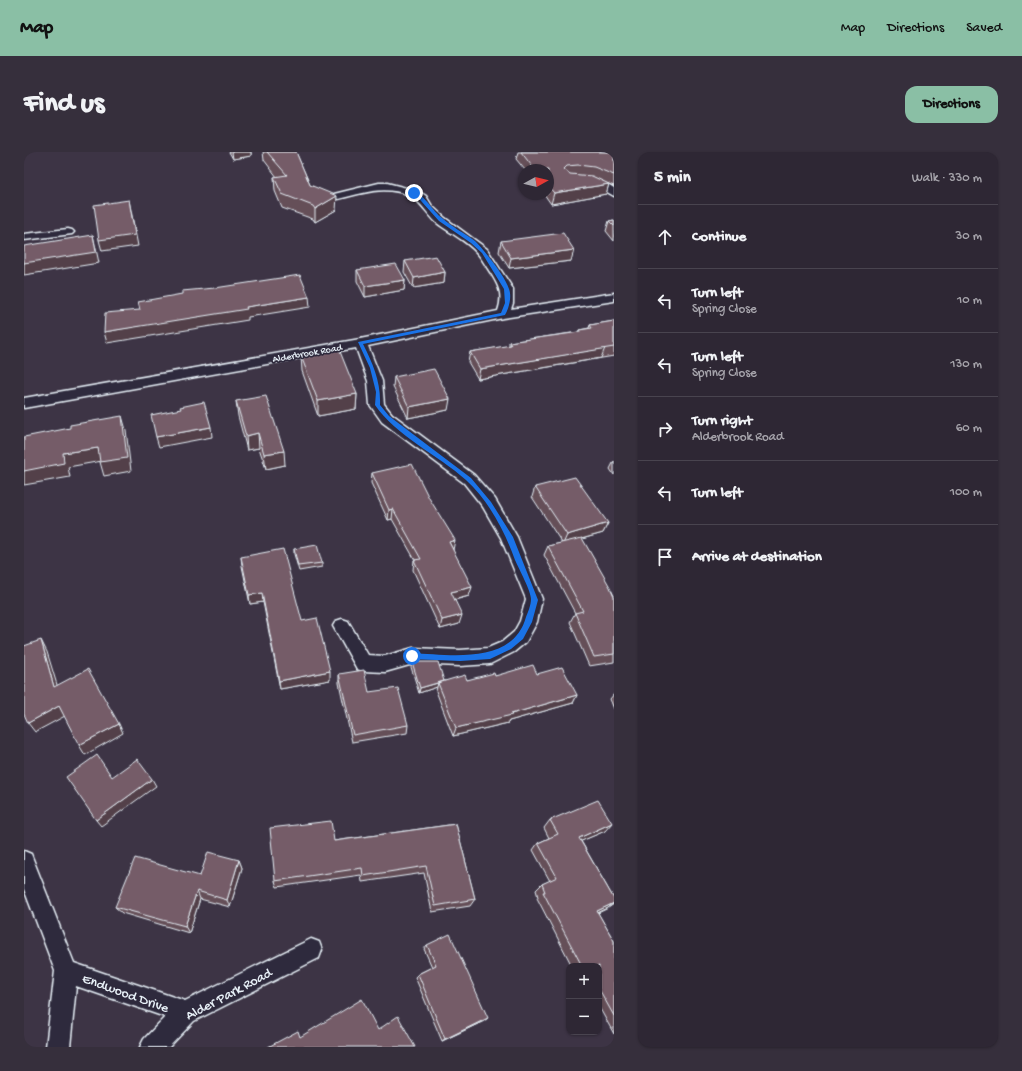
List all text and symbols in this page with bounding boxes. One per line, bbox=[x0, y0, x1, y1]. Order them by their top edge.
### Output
text: Map bbox=[20, 17, 53, 40]
text: Map bbox=[841, 20, 865, 37]
text: Directions bbox=[887, 20, 944, 37]
text: Saved bbox=[966, 20, 1002, 37]
button: Directions bbox=[905, 86, 998, 123]
text: Find us bbox=[24, 88, 104, 121]
north arrow bbox=[518, 164, 554, 200]
text: 5 min bbox=[654, 168, 691, 188]
text: Walk · 330 m bbox=[912, 171, 982, 186]
route end bbox=[405, 184, 423, 202]
icon: ahead bbox=[654, 226, 676, 248]
text: Continue bbox=[692, 228, 746, 246]
text: 30 m bbox=[956, 229, 982, 244]
text: Turn left bbox=[692, 284, 743, 302]
icon: left bbox=[654, 290, 676, 312]
text: 10 m bbox=[957, 293, 982, 308]
text: Spring Close bbox=[692, 302, 757, 317]
street label: Alderbrook Road bbox=[272, 342, 344, 366]
text: Turn left bbox=[692, 348, 743, 366]
icon: left bbox=[654, 354, 676, 376]
text: 130 m bbox=[950, 357, 982, 372]
text: Spring Close bbox=[692, 366, 757, 381]
text: Turn right bbox=[692, 412, 752, 430]
icon: right bbox=[654, 418, 676, 440]
text: 60 m bbox=[956, 421, 982, 436]
text: Alderbrook Road bbox=[692, 430, 784, 445]
icon: left bbox=[654, 482, 676, 504]
text: Turn left bbox=[692, 484, 743, 502]
text: 100 m bbox=[950, 485, 982, 500]
icon: arrive bbox=[654, 546, 676, 568]
text: Arrive at destination bbox=[692, 548, 822, 566]
route start bbox=[403, 647, 421, 665]
map controls bbox=[566, 963, 602, 1035]
button: + bbox=[566, 963, 602, 999]
street label: Alder Park Road bbox=[183, 964, 277, 1025]
street label: Endwood Drive bbox=[79, 971, 172, 1018]
button: − bbox=[566, 999, 602, 1035]

